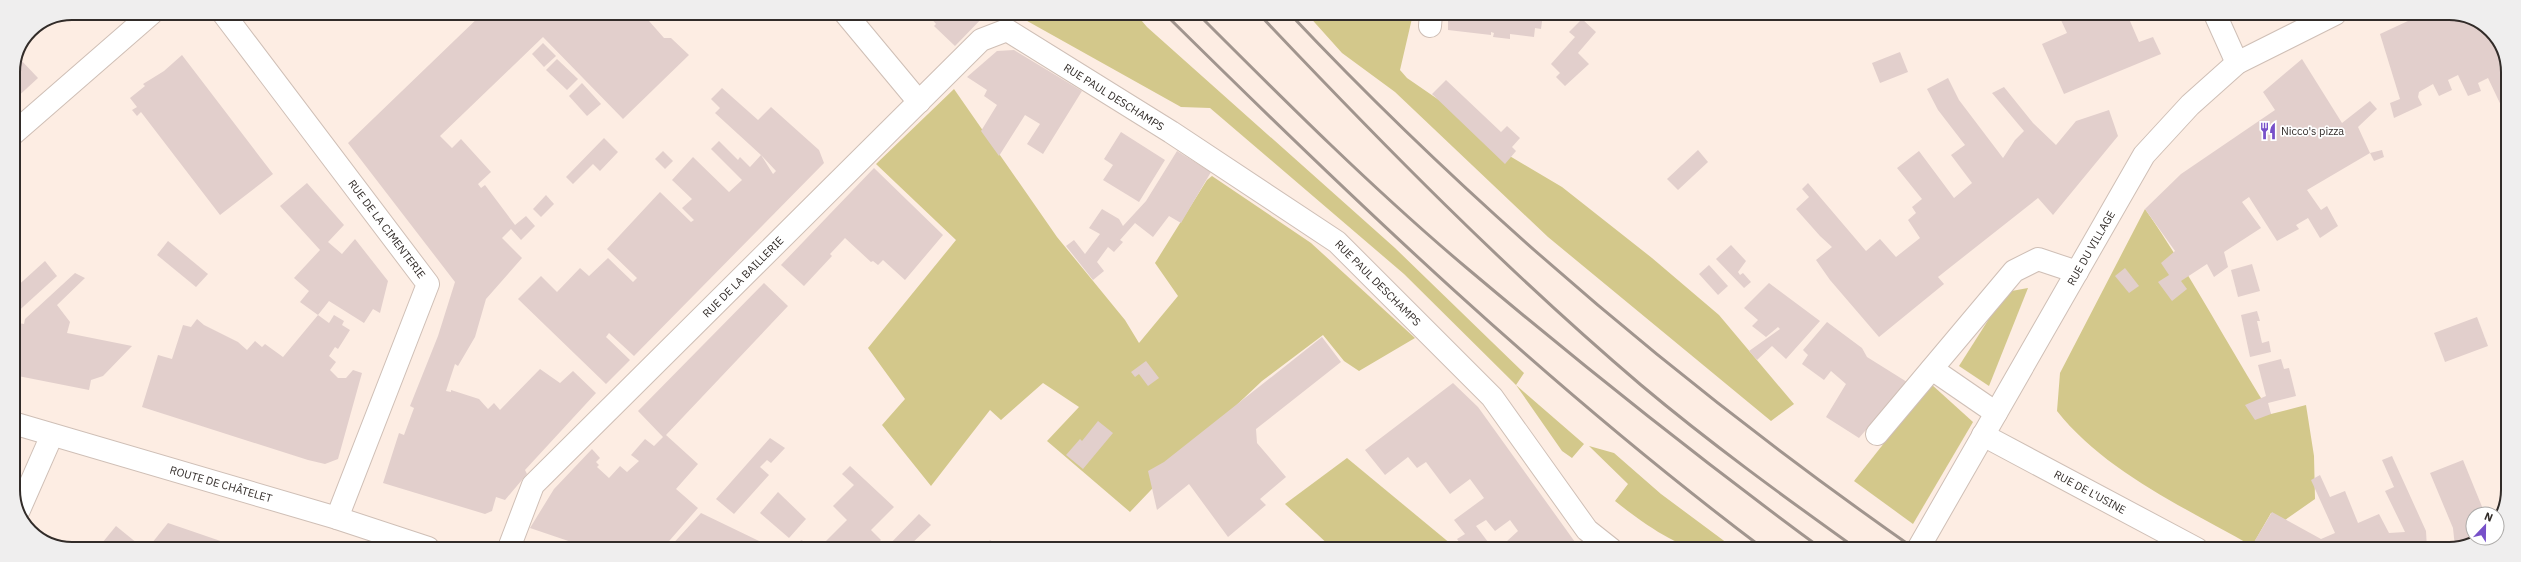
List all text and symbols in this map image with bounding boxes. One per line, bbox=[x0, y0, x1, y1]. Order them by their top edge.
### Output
street label: RUE PAUL DESCHAMPS bbox=[1061, 60, 1167, 134]
restaurant icon: Nicco's pizza bbox=[2258, 121, 2278, 141]
place label: Nicco's pizza bbox=[2281, 124, 2344, 138]
street label: RUE DE LA CIMENTERIE bbox=[345, 177, 429, 281]
street label: RUE DU VILLAGE bbox=[2064, 208, 2118, 288]
street label: RUE DE LA BAILLERIE bbox=[700, 234, 786, 320]
street label: RUE PAUL DESCHAMPS bbox=[1332, 237, 1424, 329]
street label: ROUTE DE CHÂTELET bbox=[168, 463, 274, 505]
street label: RUE DE L'USINE bbox=[2052, 467, 2128, 517]
north arrow bbox=[2465, 506, 2505, 546]
text: N bbox=[2482, 509, 2495, 525]

